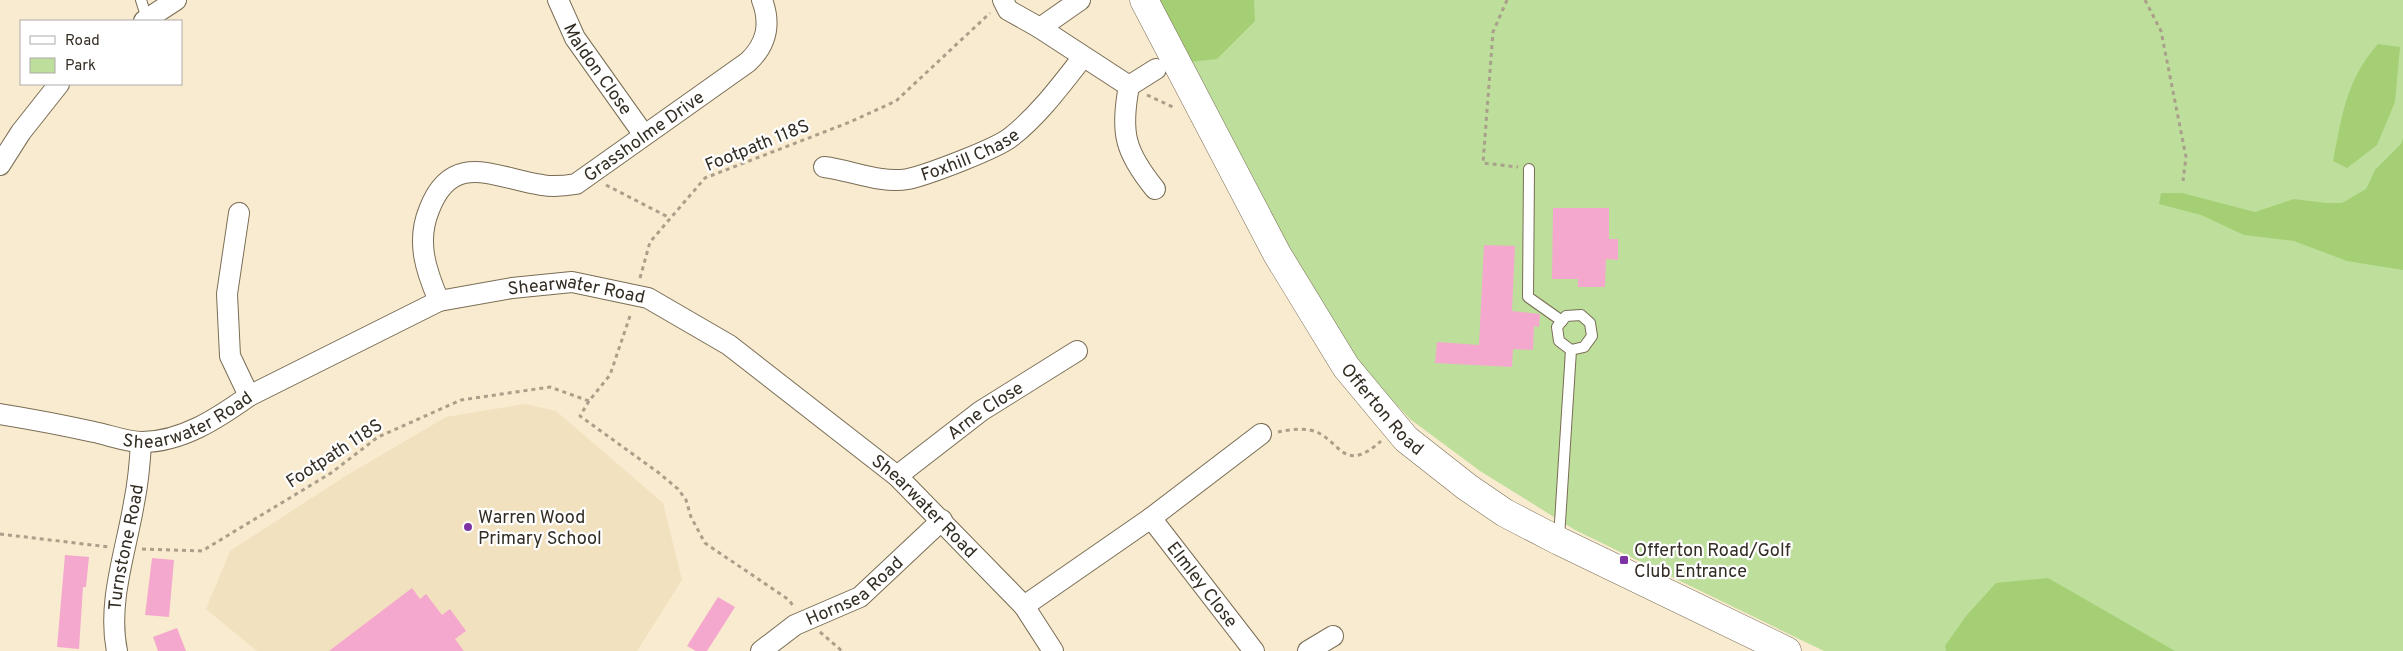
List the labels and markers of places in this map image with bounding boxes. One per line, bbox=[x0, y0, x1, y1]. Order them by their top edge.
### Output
place label: Warren Wood Primary School bbox=[478, 507, 602, 551]
marker: Warren Wood Primary School bbox=[462, 521, 474, 533]
place label: Offerton Road/Golf Club Entrance bbox=[1634, 540, 1791, 584]
marker: Offerton Road/Golf Club Entrance bbox=[1618, 554, 1630, 566]

